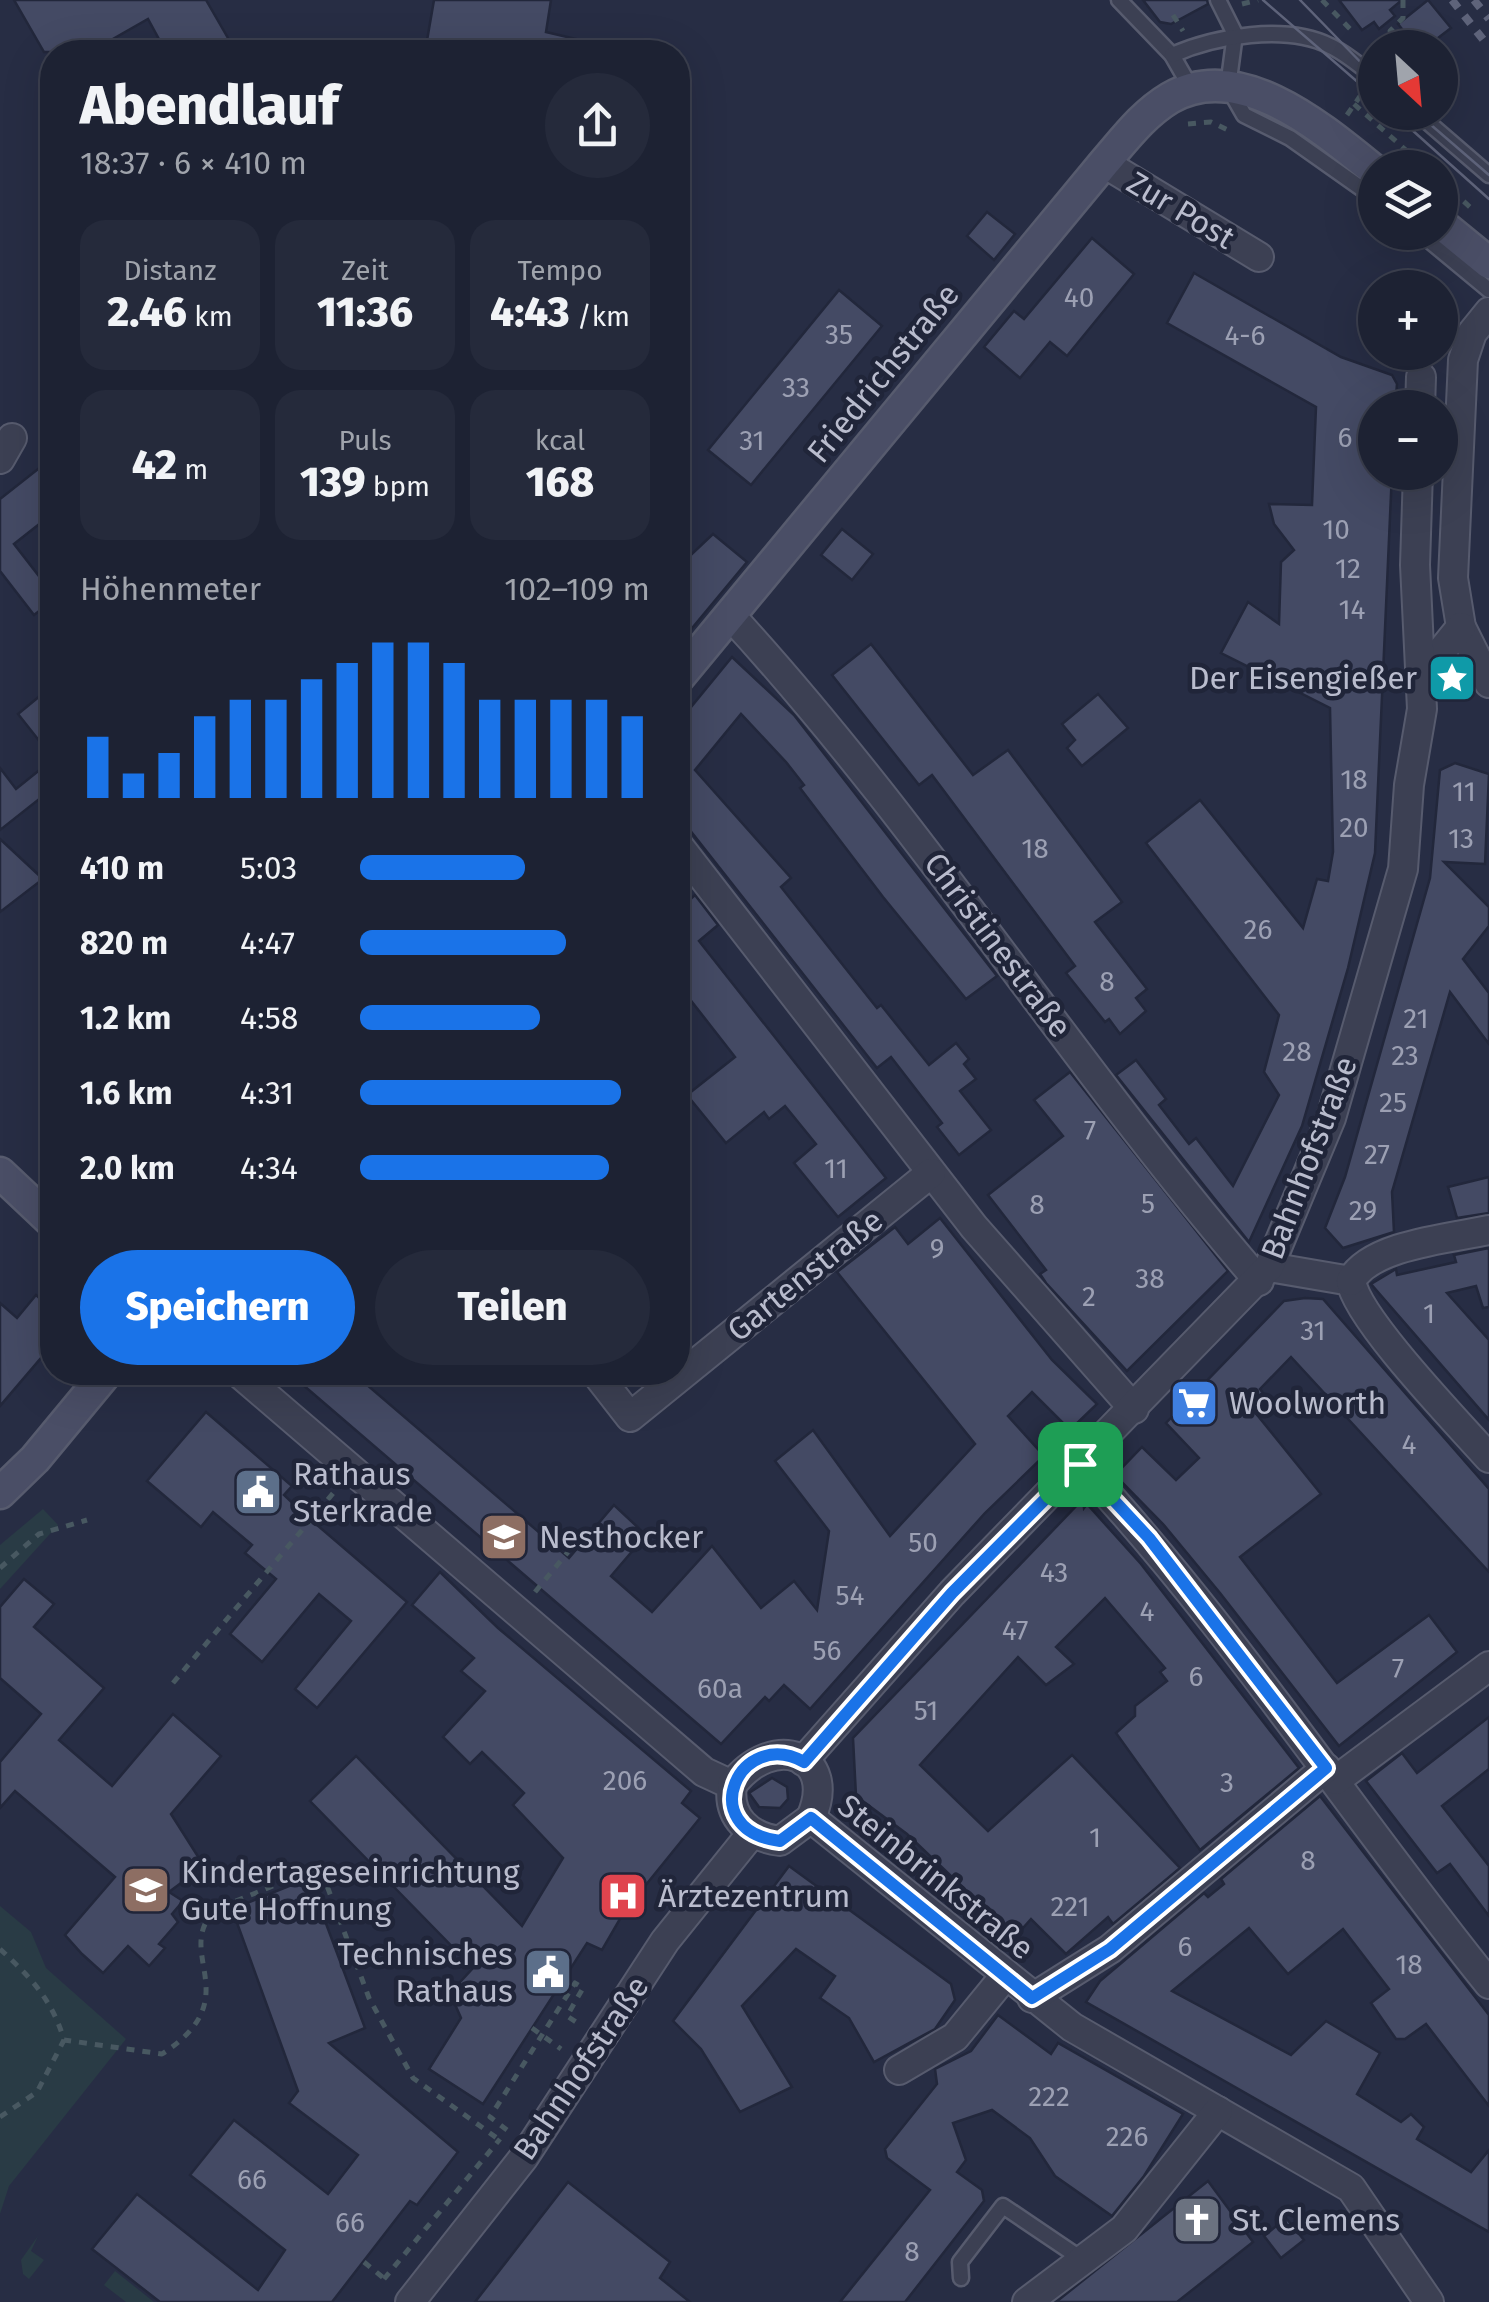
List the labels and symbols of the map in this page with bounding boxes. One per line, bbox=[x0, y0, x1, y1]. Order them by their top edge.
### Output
north arrow bbox=[1358, 30, 1458, 130]
street label: Zur Post bbox=[1120, 163, 1242, 257]
street label: Friedrichstraße bbox=[799, 276, 967, 470]
house number: 40 bbox=[1064, 281, 1094, 314]
house number: 35 bbox=[825, 318, 853, 351]
house number: 4-6 bbox=[1224, 319, 1266, 352]
house number: 33 bbox=[782, 371, 810, 404]
house number: 6 bbox=[1338, 421, 1352, 454]
house number: 31 bbox=[739, 424, 765, 457]
house number: 10 bbox=[1322, 513, 1350, 546]
house number: 12 bbox=[1335, 552, 1361, 585]
house number: 14 bbox=[1338, 593, 1366, 626]
place icon: Der Eisengießer bbox=[1426, 652, 1478, 704]
place label: Der Eisengießer bbox=[1189, 659, 1418, 697]
house number: 18 bbox=[1340, 763, 1368, 796]
house number: 11 bbox=[1452, 775, 1476, 808]
house number: 20 bbox=[1339, 811, 1369, 844]
house number: 13 bbox=[1448, 822, 1474, 855]
house number: 18 bbox=[1021, 832, 1049, 865]
street label: Christinestraße bbox=[916, 845, 1080, 1045]
house number: 26 bbox=[1244, 913, 1272, 946]
house number: 8 bbox=[1099, 965, 1115, 998]
house number: 21 bbox=[1403, 1002, 1429, 1035]
house number: 28 bbox=[1282, 1035, 1312, 1068]
house number: 23 bbox=[1391, 1039, 1419, 1072]
street label: Bahnhofstraße bbox=[1253, 1051, 1365, 1265]
house number: 25 bbox=[1379, 1086, 1407, 1119]
house number: 7 bbox=[1084, 1114, 1096, 1147]
house number: 27 bbox=[1364, 1138, 1390, 1171]
house number: 11 bbox=[824, 1152, 848, 1185]
house number: 5 bbox=[1141, 1187, 1155, 1220]
house number: 8 bbox=[1029, 1188, 1045, 1221]
house number: 29 bbox=[1349, 1194, 1377, 1227]
street label: Gartenstraße bbox=[720, 1201, 890, 1349]
house number: 9 bbox=[930, 1232, 944, 1265]
house number: 38 bbox=[1135, 1262, 1165, 1295]
house number: 2 bbox=[1082, 1280, 1096, 1313]
house number: 1 bbox=[1423, 1297, 1435, 1330]
house number: 31 bbox=[1300, 1314, 1326, 1347]
supermarket icon: Woolworth bbox=[1168, 1377, 1220, 1429]
place label: Woolworth bbox=[1229, 1384, 1386, 1422]
pin bbox=[1038, 1422, 1123, 1507]
house number: 4 bbox=[1402, 1428, 1417, 1461]
place label: Rathaus Sterkrade bbox=[293, 1455, 433, 1530]
public building icon: Rathaus Sterkrade bbox=[232, 1466, 284, 1518]
school or university icon: Nesthocker bbox=[478, 1511, 530, 1563]
place label: Nesthocker bbox=[539, 1518, 704, 1556]
house number: 50 bbox=[908, 1526, 938, 1559]
house number: 43 bbox=[1040, 1556, 1068, 1589]
house number: 54 bbox=[836, 1579, 865, 1612]
house number: 4 bbox=[1140, 1595, 1155, 1628]
house number: 47 bbox=[1002, 1614, 1028, 1647]
house number: 56 bbox=[813, 1634, 841, 1667]
house number: 7 bbox=[1392, 1652, 1404, 1685]
house number: 6 bbox=[1189, 1660, 1203, 1693]
house number: 60a bbox=[697, 1672, 743, 1705]
house number: 51 bbox=[914, 1694, 938, 1727]
house number: 206 bbox=[603, 1764, 647, 1797]
house number: 3 bbox=[1220, 1766, 1234, 1799]
street label: Steinbrinkstraße bbox=[831, 1787, 1041, 1967]
house number: 1 bbox=[1089, 1821, 1101, 1854]
house number: 8 bbox=[1300, 1844, 1316, 1877]
place label: Kindertageseinrichtung Gute Hoffnung bbox=[181, 1853, 520, 1928]
school or university icon: Kindertageseinrichtung Gute Hoffnung bbox=[120, 1864, 172, 1916]
hospital icon: Ärztezentrum bbox=[597, 1870, 649, 1922]
place label: Ärztezentrum bbox=[658, 1877, 851, 1915]
house number: 221 bbox=[1050, 1890, 1090, 1923]
house number: 6 bbox=[1178, 1930, 1192, 1963]
place label: Technisches Rathaus bbox=[338, 1935, 513, 2010]
public building icon: Technisches Rathaus bbox=[522, 1946, 574, 1998]
house number: 18 bbox=[1395, 1948, 1423, 1981]
street label: Bahnhofstraße bbox=[505, 1969, 657, 2167]
house number: 222 bbox=[1028, 2080, 1070, 2113]
house number: 226 bbox=[1106, 2120, 1148, 2153]
house number: 66 bbox=[237, 2163, 267, 2196]
church icon: St. Clemens bbox=[1171, 2194, 1223, 2246]
place label: St. Clemens bbox=[1232, 2201, 1400, 2239]
house number: 66 bbox=[335, 2206, 365, 2239]
house number: 8 bbox=[904, 2235, 920, 2268]

